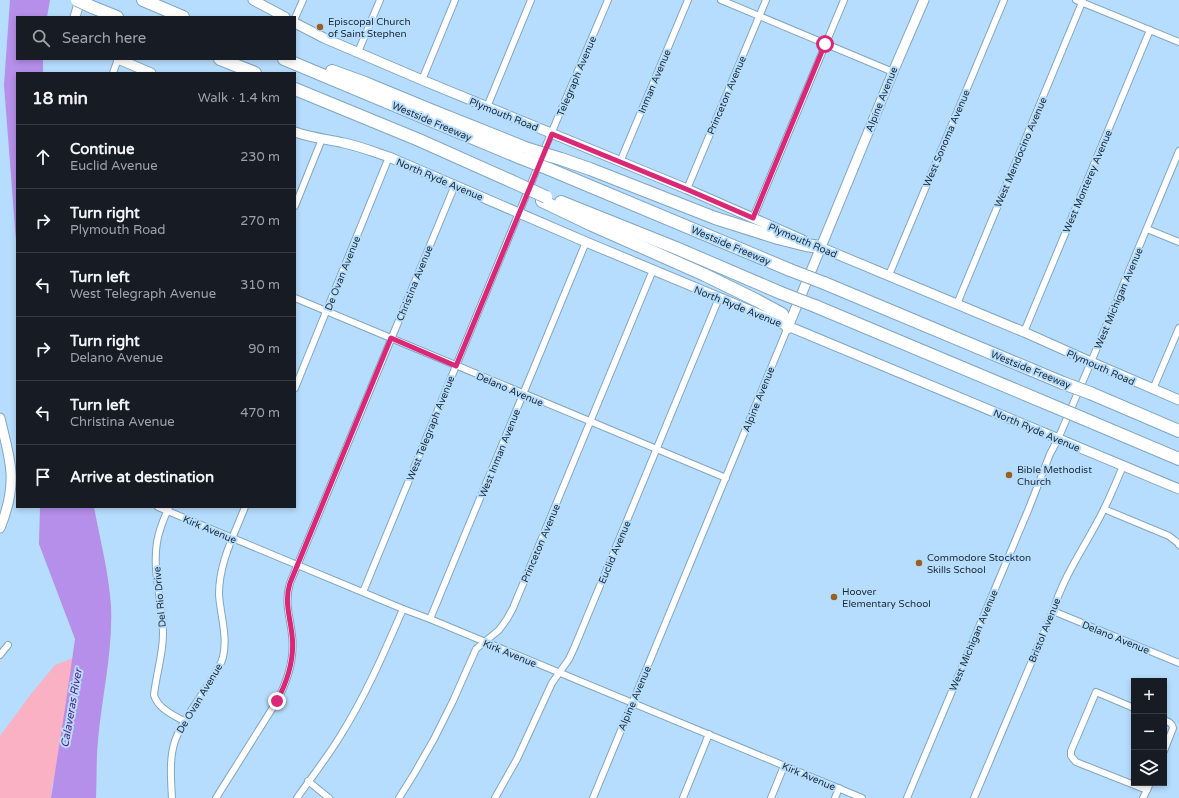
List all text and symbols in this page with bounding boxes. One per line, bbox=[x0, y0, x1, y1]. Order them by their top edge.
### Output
search box bbox=[16, 16, 296, 60]
place label: Episcopal Church of Saint Stephen bbox=[328, 16, 411, 40]
marker: Episcopal Church of Saint Stephen bbox=[315, 22, 325, 32]
icon: search bbox=[30, 27, 52, 49]
text: Search here bbox=[62, 29, 146, 47]
street label: Telegraph Avenue bbox=[555, 34, 599, 118]
route start bbox=[816, 35, 834, 53]
street label: Inman Avenue bbox=[636, 47, 674, 115]
street label: Princeton Avenue bbox=[705, 54, 749, 137]
street label: Alpine Avenue bbox=[863, 65, 901, 134]
text: 18 min bbox=[32, 88, 88, 109]
street label: West Sonoma Avenue bbox=[921, 88, 973, 189]
text: Walk · 1.4 km bbox=[198, 90, 280, 106]
street label: West Mendocino Avenue bbox=[992, 95, 1050, 209]
street label: Plymouth Road bbox=[467, 96, 540, 134]
street label: Westside Freeway bbox=[390, 100, 474, 144]
street label: West Monterey Avenue bbox=[1061, 128, 1115, 235]
text: Continue bbox=[70, 140, 134, 158]
icon: ahead bbox=[32, 146, 54, 168]
text: 230 m bbox=[240, 149, 280, 165]
street label: North Ryde Avenue bbox=[394, 156, 485, 204]
text: Euclid Avenue bbox=[70, 158, 158, 174]
text: Turn right bbox=[70, 204, 140, 222]
icon: right bbox=[32, 210, 54, 232]
text: 270 m bbox=[240, 213, 280, 229]
street label: Plymouth Road bbox=[766, 221, 839, 261]
text: Plymouth Road bbox=[70, 222, 166, 238]
street label: Westside Freeway bbox=[689, 224, 773, 268]
street label: De Ovan Avenue bbox=[323, 234, 363, 312]
street label: Christina Avenue bbox=[394, 243, 436, 323]
street label: West Michigan Avenue bbox=[1092, 246, 1146, 351]
text: Turn left bbox=[70, 268, 130, 286]
icon: left bbox=[32, 274, 54, 296]
text: 310 m bbox=[240, 277, 280, 293]
street label: North Ryde Avenue bbox=[692, 284, 783, 330]
text: West Telegraph Avenue bbox=[70, 286, 216, 302]
text: Turn right bbox=[70, 332, 140, 350]
icon: right bbox=[32, 338, 54, 360]
text: 90 m bbox=[248, 341, 280, 357]
street label: Plymouth Road bbox=[1065, 347, 1137, 388]
street label: Westside Freeway bbox=[989, 348, 1073, 392]
text: Delano Avenue bbox=[70, 350, 163, 366]
street label: Alpine Avenue bbox=[740, 365, 778, 434]
street label: Delano Avenue bbox=[474, 370, 545, 410]
street label: West Telegraph Avenue bbox=[404, 374, 458, 483]
text: Turn left bbox=[70, 396, 130, 414]
icon: left bbox=[32, 402, 54, 424]
text: 470 m bbox=[240, 405, 280, 421]
street label: West Inman Avenue bbox=[477, 407, 523, 499]
street label: North Ryde Avenue bbox=[991, 407, 1082, 455]
text: Christina Avenue bbox=[70, 414, 175, 430]
place label: Bible Methodist Church bbox=[1017, 464, 1092, 488]
icon: arrive bbox=[32, 466, 54, 488]
text: Arrive at destination bbox=[70, 468, 214, 486]
marker: Bible Methodist Church bbox=[1004, 470, 1014, 480]
street label: Princeton Avenue bbox=[519, 502, 563, 585]
street label: Kirk Avenue bbox=[181, 513, 238, 547]
street label: Euclid Avenue bbox=[596, 519, 634, 586]
place label: Commodore Stockton Skills School bbox=[927, 552, 1031, 576]
marker: Commodore Stockton Skills School bbox=[914, 558, 924, 568]
street label: Del Rio Drive bbox=[151, 566, 169, 628]
place label: Hoover Elementary School bbox=[842, 586, 931, 610]
street label: West Michigan Avenue bbox=[947, 588, 1001, 693]
marker: Hoover Elementary School bbox=[829, 592, 839, 602]
street label: Bristol Avenue bbox=[1027, 596, 1063, 664]
street label: Delano Avenue bbox=[1080, 619, 1151, 657]
street label: Kirk Avenue bbox=[481, 638, 539, 670]
street label: De Ovan Avenue bbox=[174, 661, 226, 735]
street label: Alpine Avenue bbox=[616, 664, 654, 732]
water label: Calaveras River bbox=[58, 666, 85, 749]
map controls bbox=[1131, 678, 1167, 786]
button: + bbox=[1131, 678, 1167, 714]
route end bbox=[268, 692, 286, 710]
button: − bbox=[1131, 714, 1167, 750]
button: layers bbox=[1131, 750, 1167, 786]
street label: Kirk Avenue bbox=[780, 760, 837, 794]

